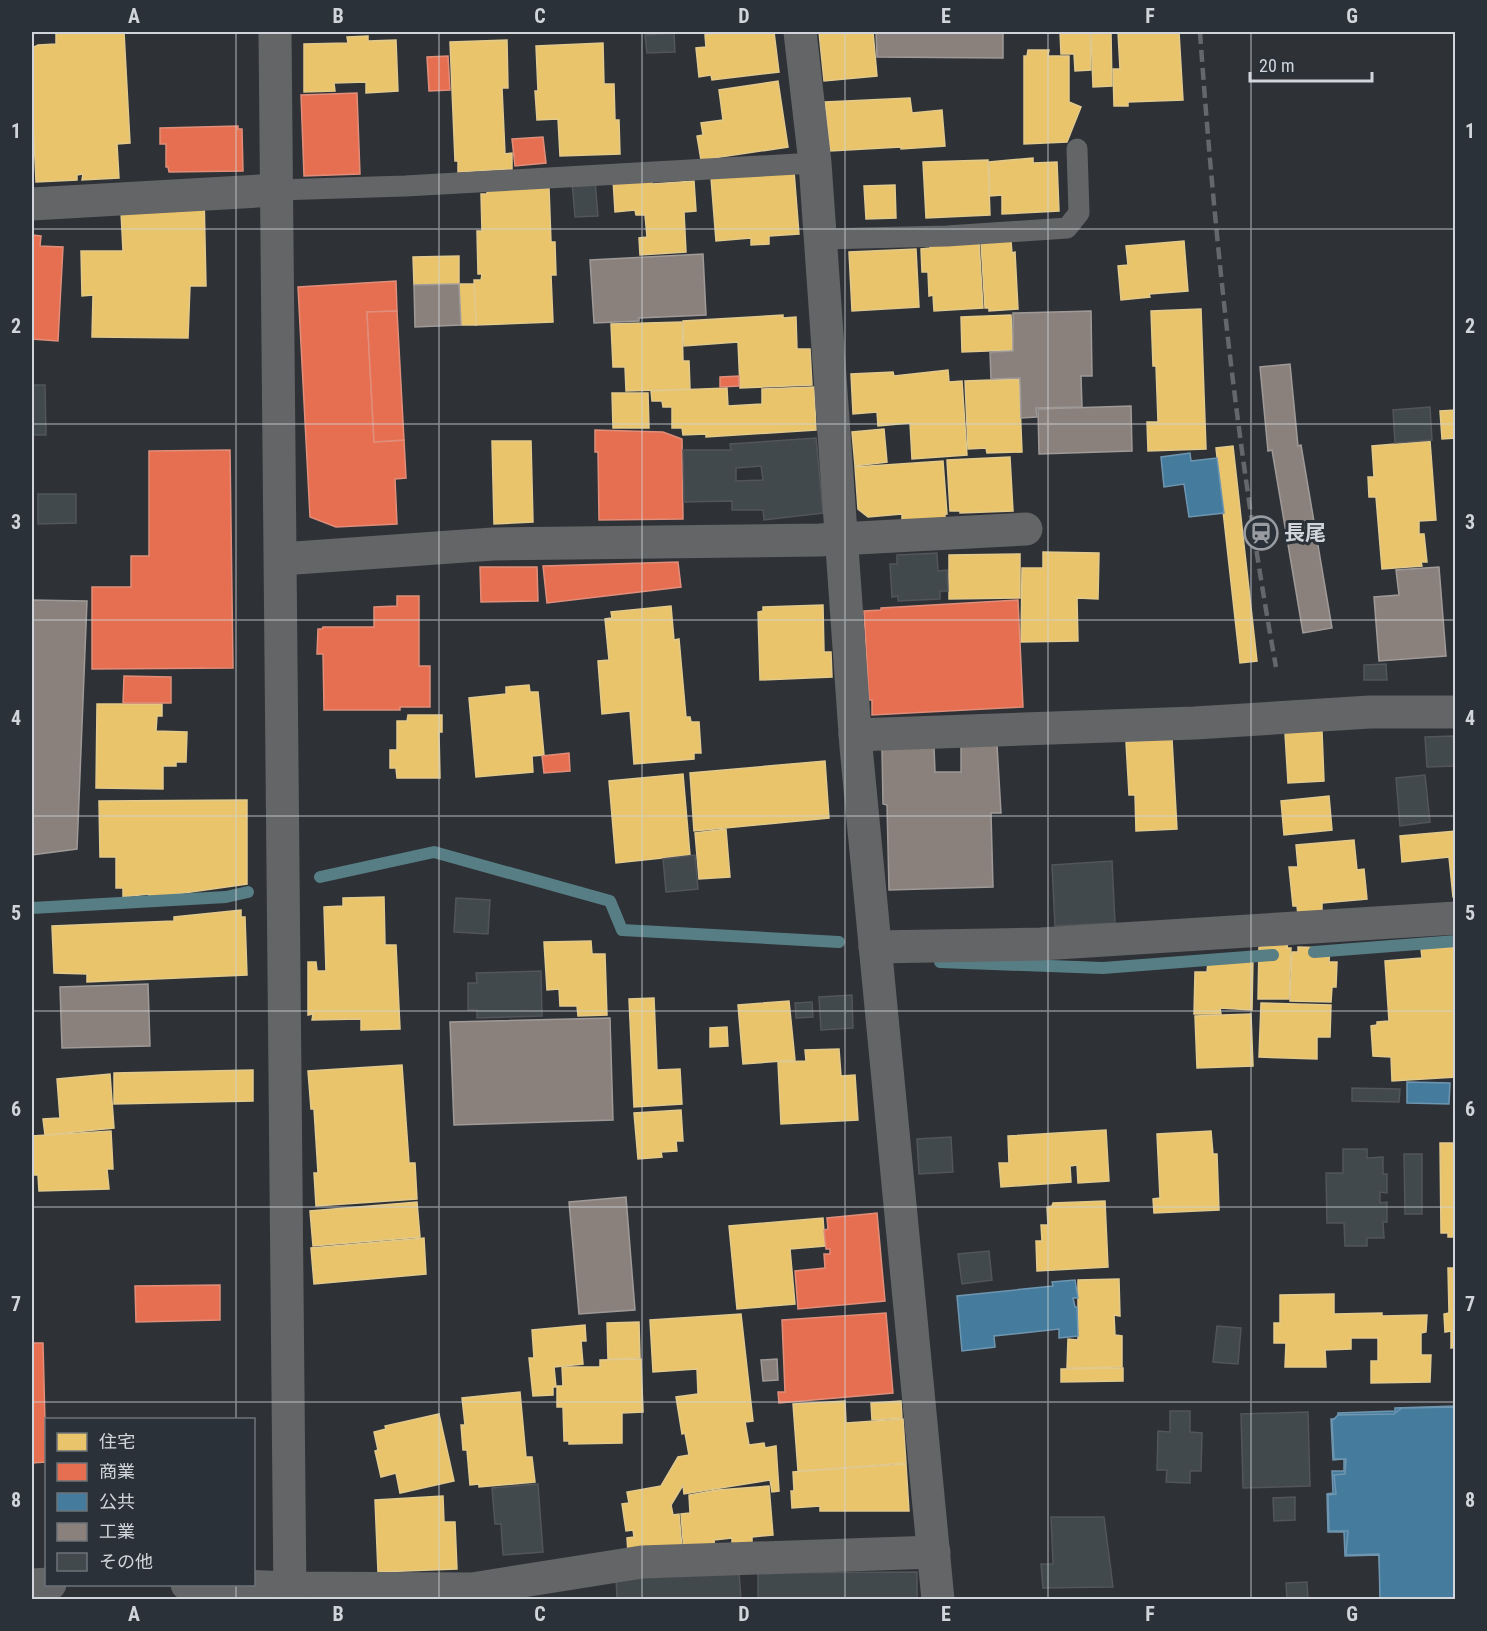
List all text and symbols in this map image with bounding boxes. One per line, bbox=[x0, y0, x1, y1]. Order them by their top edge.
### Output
text: A bbox=[128, 4, 140, 28]
text: B bbox=[332, 4, 344, 28]
text: C bbox=[534, 4, 546, 28]
text: D bbox=[738, 4, 750, 28]
text: E bbox=[941, 4, 951, 28]
text: F bbox=[1145, 4, 1155, 28]
text: G bbox=[1346, 4, 1358, 28]
scale bar bbox=[1250, 45, 1372, 83]
text: 20 m bbox=[1259, 55, 1294, 76]
text: 1 bbox=[11, 119, 21, 143]
text: 1 bbox=[1465, 119, 1475, 143]
text: 2 bbox=[11, 314, 21, 338]
text: 2 bbox=[1465, 314, 1475, 338]
text: 3 bbox=[11, 510, 21, 534]
text: 3 bbox=[1465, 510, 1475, 534]
station icon: 長尾 bbox=[1243, 515, 1279, 551]
place label: 長尾 bbox=[1284, 521, 1326, 545]
text: 4 bbox=[11, 706, 21, 730]
text: 4 bbox=[1465, 706, 1475, 730]
text: 5 bbox=[11, 901, 21, 925]
text: 5 bbox=[1465, 901, 1475, 925]
text: 6 bbox=[11, 1097, 21, 1121]
text: 6 bbox=[1465, 1097, 1475, 1121]
text: 7 bbox=[11, 1292, 21, 1316]
text: 7 bbox=[1465, 1292, 1475, 1316]
legend bbox=[45, 1418, 255, 1586]
text: 住宅 bbox=[99, 1431, 135, 1452]
text: 商業 bbox=[99, 1461, 135, 1482]
text: 8 bbox=[11, 1488, 21, 1512]
text: 8 bbox=[1465, 1488, 1475, 1512]
text: 公共 bbox=[99, 1491, 135, 1512]
text: 工業 bbox=[99, 1521, 135, 1542]
text: その他 bbox=[99, 1551, 153, 1572]
text: A bbox=[128, 1602, 140, 1626]
text: B bbox=[332, 1602, 344, 1626]
text: C bbox=[534, 1602, 546, 1626]
text: D bbox=[738, 1602, 750, 1626]
text: E bbox=[941, 1602, 951, 1626]
text: F bbox=[1145, 1602, 1155, 1626]
text: G bbox=[1346, 1602, 1358, 1626]

